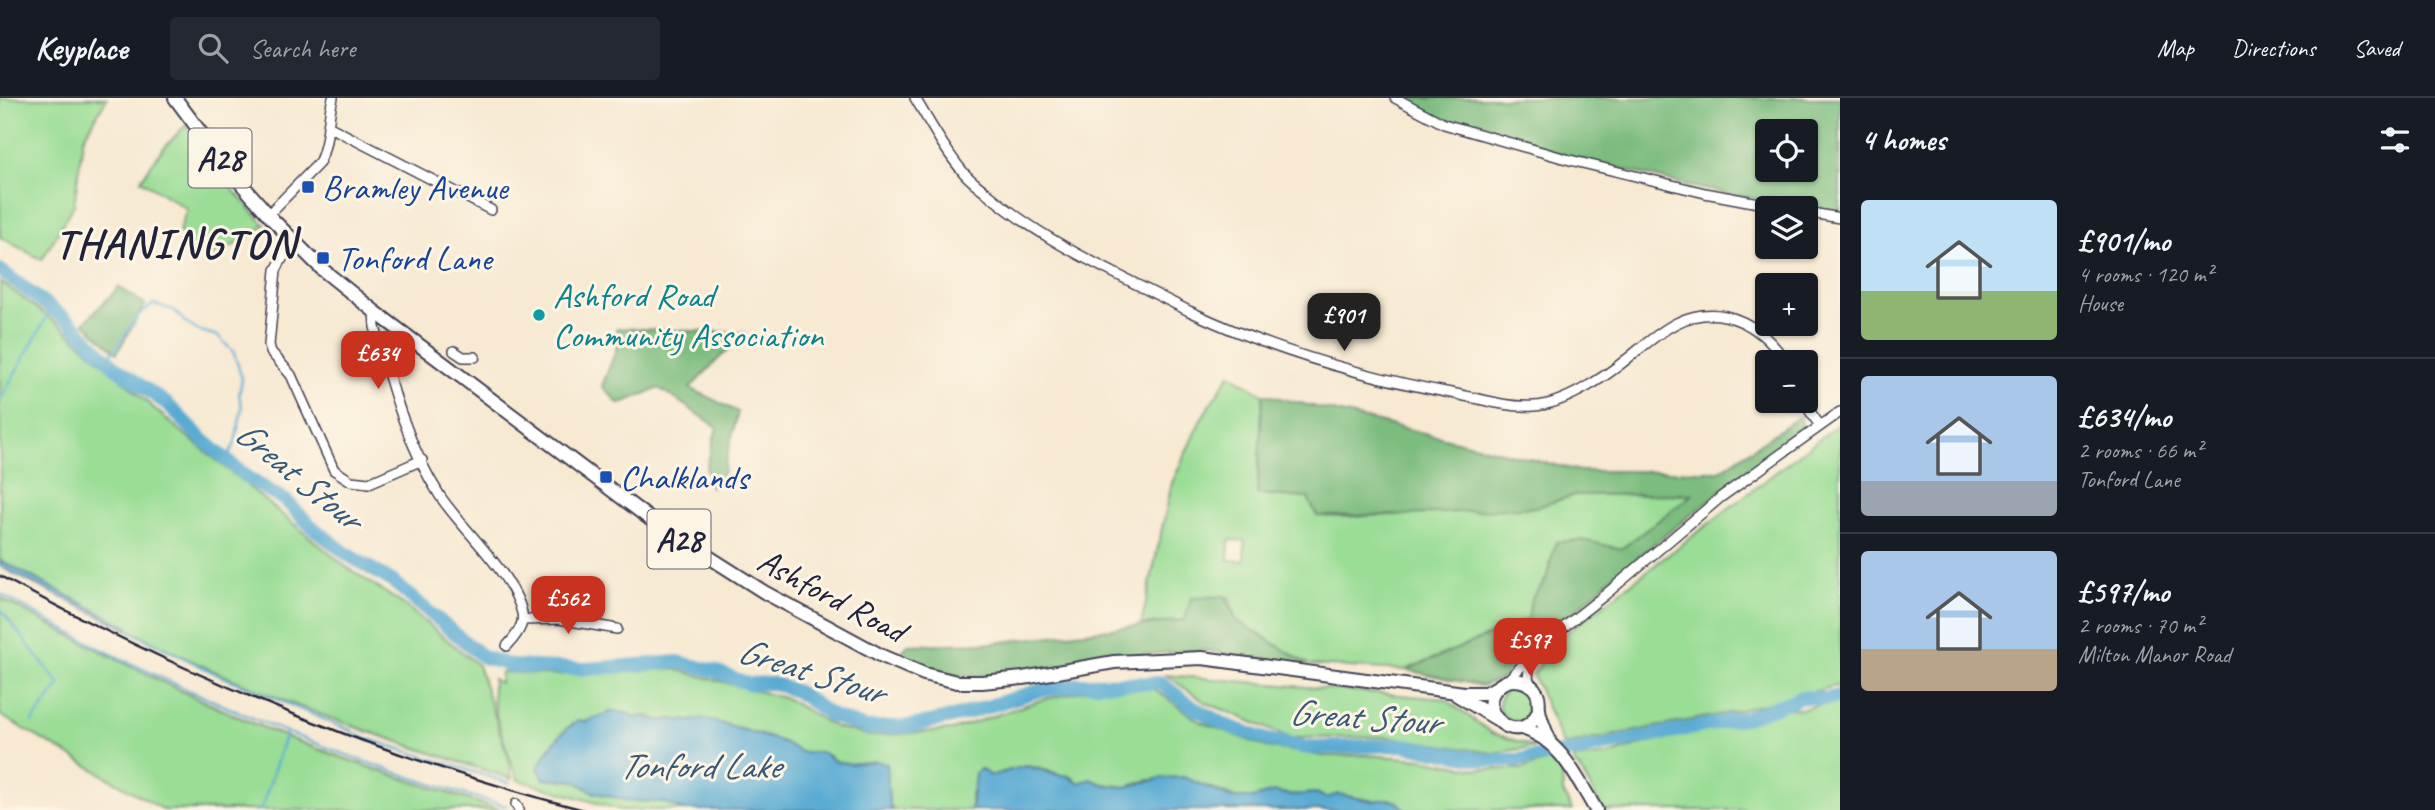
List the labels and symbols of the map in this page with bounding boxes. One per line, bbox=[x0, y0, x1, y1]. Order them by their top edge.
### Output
road number: A28 bbox=[188, 128, 252, 188]
place label: Bramley Avenue bbox=[322, 165, 510, 210]
marker: Bramley Avenue bbox=[300, 179, 316, 195]
district label: THANINGTON bbox=[55, 217, 302, 270]
place label: Tonford Lane bbox=[337, 236, 494, 281]
marker: Tonford Lane bbox=[315, 250, 331, 266]
place label: Ashford Road Community Association bbox=[553, 273, 825, 358]
pin: £901 bbox=[1303, 294, 1385, 353]
marker: Ashford Road Community Association bbox=[531, 307, 547, 323]
pin: £634 bbox=[337, 331, 419, 391]
water label: Great Stour bbox=[226, 409, 377, 544]
place label: Chalklands bbox=[620, 455, 751, 500]
marker: Chalklands bbox=[598, 469, 614, 485]
road number: A28 bbox=[648, 510, 710, 568]
street label: Ashford Road bbox=[750, 538, 918, 656]
pin: £562 bbox=[527, 576, 609, 636]
pin: £597 bbox=[1489, 618, 1571, 678]
water label: Great Stour bbox=[732, 626, 896, 717]
water label: Great Stour bbox=[1288, 688, 1447, 746]
water label: Tonford Lake bbox=[619, 742, 785, 789]

